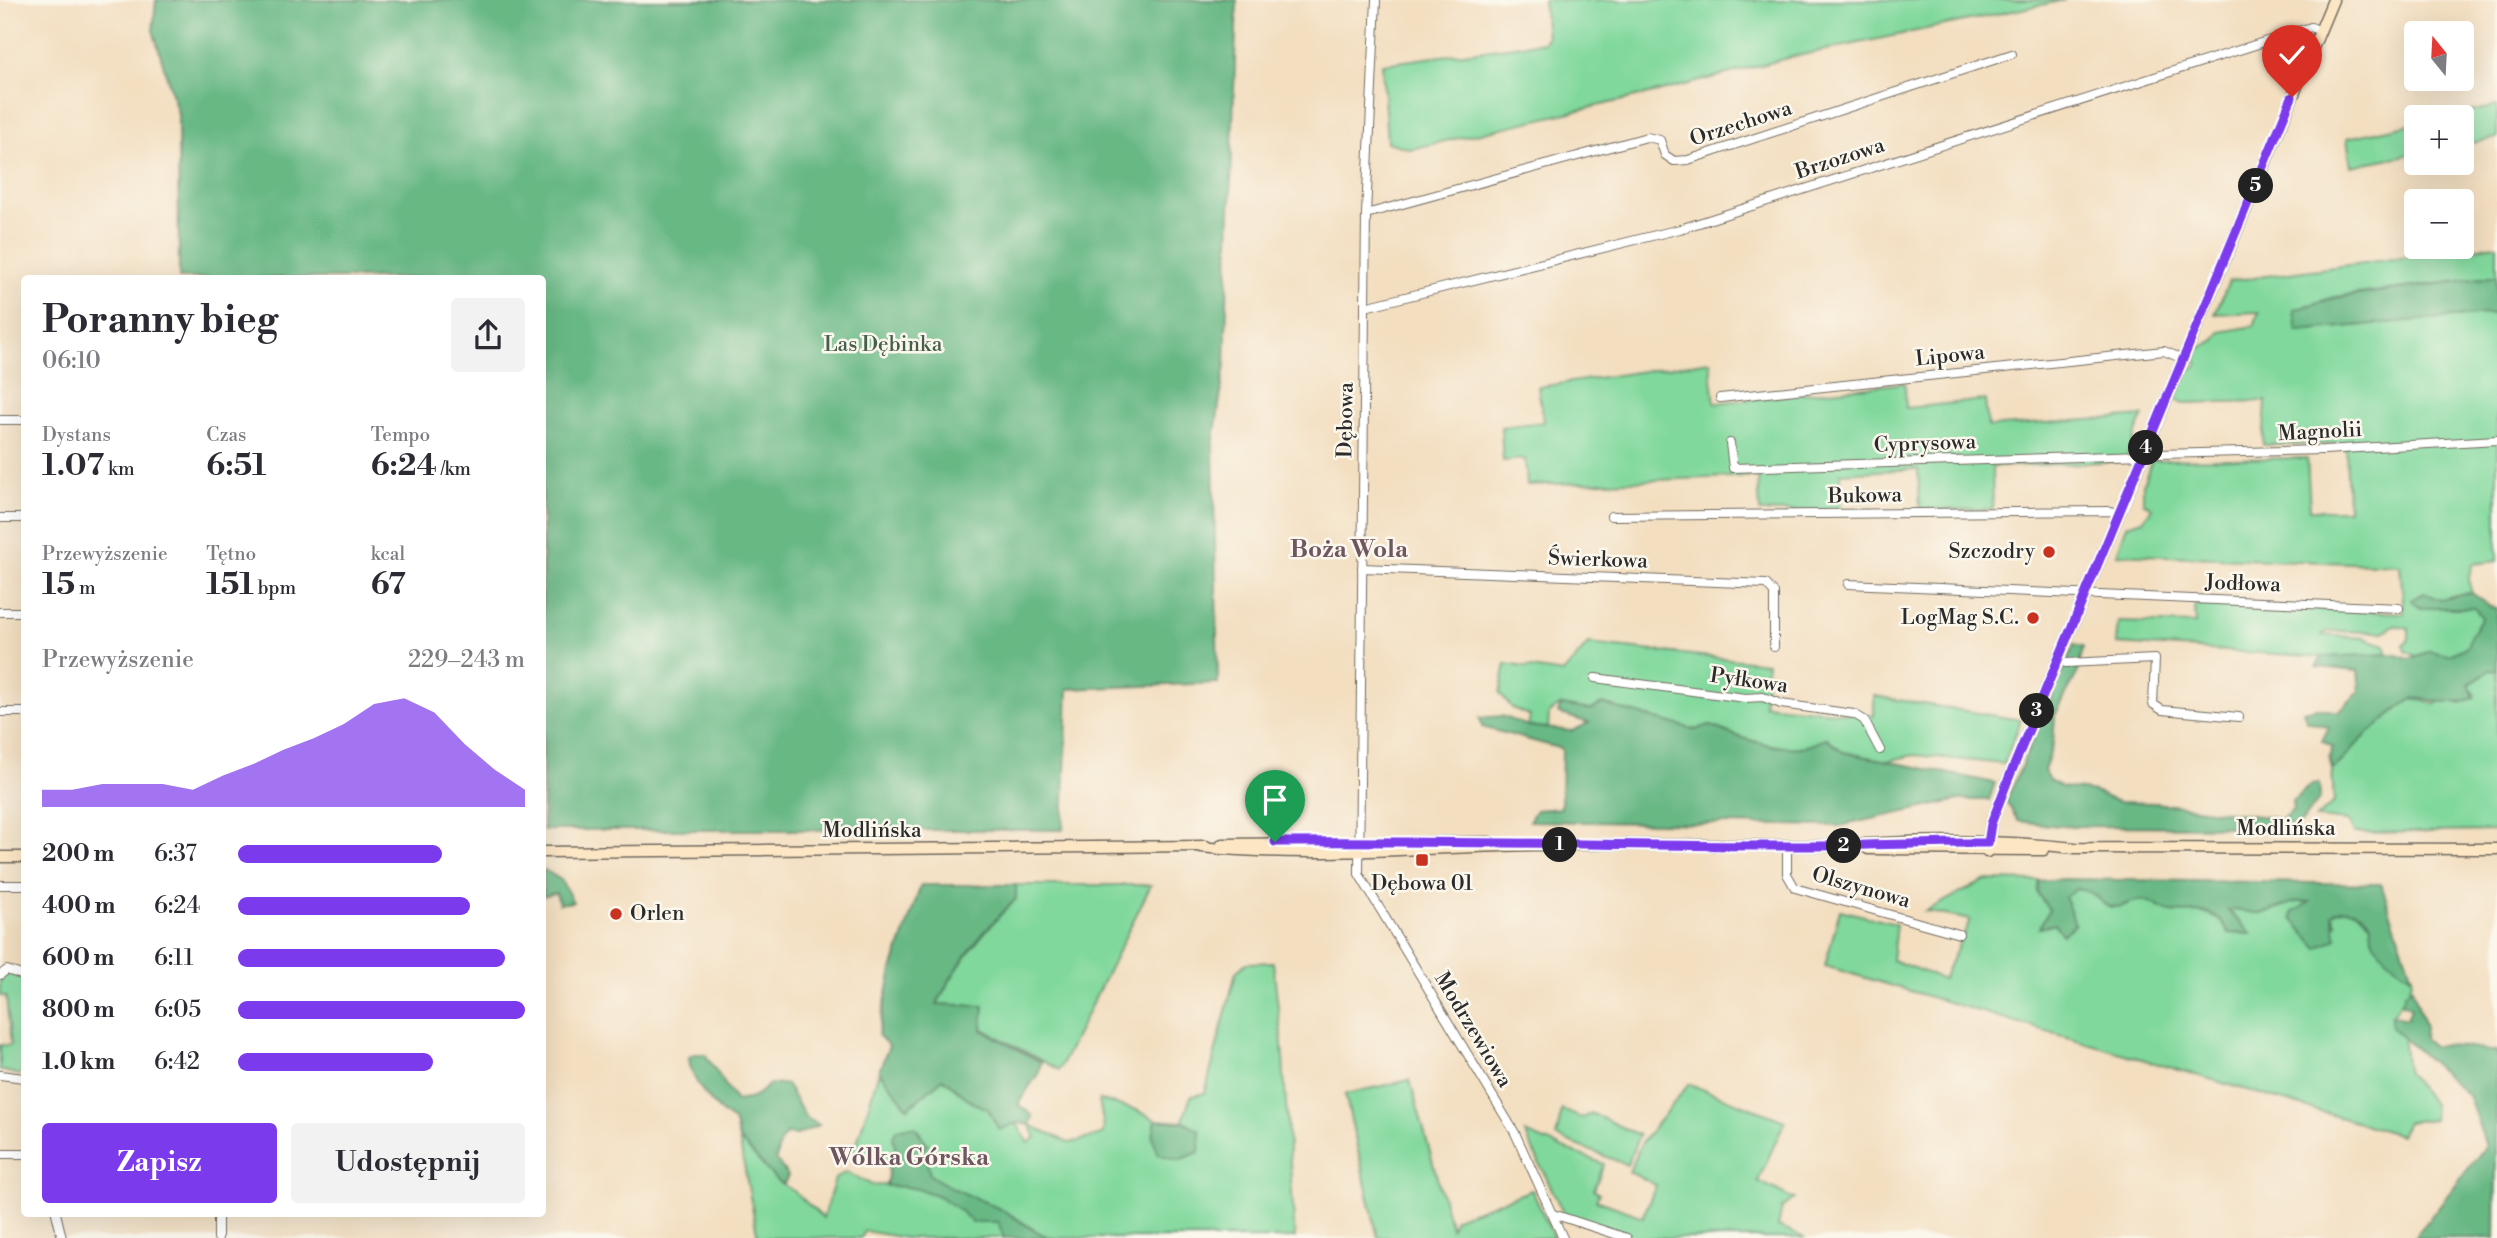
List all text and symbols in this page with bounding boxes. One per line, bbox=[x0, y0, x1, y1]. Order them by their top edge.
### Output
north arrow bbox=[2404, 21, 2474, 91]
map controls bbox=[2404, 21, 2474, 259]
pin bbox=[2262, 25, 2322, 97]
icon: check bbox=[2273, 36, 2311, 74]
street label: Orzechowa bbox=[1687, 95, 1796, 153]
button: + bbox=[2404, 105, 2474, 175]
street label: Brzozowa bbox=[1791, 132, 1888, 186]
pin: 5 bbox=[2238, 168, 2274, 204]
text: 5 bbox=[2250, 173, 2261, 197]
button: − bbox=[2404, 189, 2474, 259]
text: Poranny bieg bbox=[42, 297, 278, 344]
button: share bbox=[451, 298, 525, 372]
park label: Las Dębinka bbox=[824, 332, 943, 358]
street label: Lipowa bbox=[1914, 339, 1986, 373]
text: 06:10 bbox=[42, 347, 101, 375]
street label: Dębowa bbox=[1332, 382, 1360, 458]
street label: Magnolii bbox=[2277, 417, 2363, 447]
text: Dystans bbox=[42, 423, 111, 447]
text: Czas bbox=[206, 423, 246, 447]
text: Tempo bbox=[371, 423, 430, 447]
street label: Cyprysowa bbox=[1873, 429, 1977, 459]
pin: 4 bbox=[2128, 430, 2164, 466]
text: 4 bbox=[2139, 435, 2152, 459]
text: 1.07 bbox=[42, 447, 104, 485]
text: 6:51 bbox=[206, 447, 266, 485]
text: 6:24 bbox=[371, 447, 437, 485]
text: km bbox=[104, 457, 135, 481]
text: /km bbox=[437, 457, 471, 481]
street label: Bukowa bbox=[1827, 482, 1903, 510]
district label: Boża Wola bbox=[1290, 535, 1409, 565]
place label: Szczodry bbox=[1948, 539, 2036, 565]
text: Przewyższenie bbox=[42, 542, 168, 566]
text: Tętno bbox=[206, 542, 256, 566]
text: kcal bbox=[371, 542, 405, 566]
street label: Świerkowa bbox=[1548, 542, 1649, 575]
marker: Szczodry bbox=[2041, 544, 2057, 560]
text: 15 bbox=[42, 566, 75, 604]
text: 151 bbox=[206, 566, 254, 604]
text: 67 bbox=[371, 566, 406, 604]
street label: Jodłowa bbox=[2204, 570, 2282, 598]
text: m bbox=[75, 576, 96, 600]
text: bpm bbox=[254, 576, 296, 600]
place label: LogMag S.C. bbox=[1901, 605, 2019, 631]
marker: LogMag S.C. bbox=[2025, 610, 2041, 626]
text: Przewyższenie bbox=[42, 646, 194, 674]
text: 229–243 m bbox=[408, 646, 525, 674]
street label: Pyłkowa bbox=[1708, 663, 1790, 699]
pin: 3 bbox=[2020, 694, 2054, 728]
text: 3 bbox=[2031, 698, 2042, 722]
pin bbox=[1245, 770, 1305, 842]
icon: arrive bbox=[1256, 781, 1294, 819]
street label: Modlińska bbox=[2236, 816, 2336, 842]
street label: Modlińska bbox=[822, 818, 922, 844]
pin: 1 bbox=[1542, 828, 1578, 862]
pin: 2 bbox=[1826, 828, 1862, 864]
text: 1 bbox=[1555, 832, 1564, 856]
text: 2 bbox=[1838, 833, 1849, 857]
text: 200 m bbox=[42, 840, 114, 868]
text: 6:37 bbox=[154, 840, 197, 868]
marker: Dębowa 01 bbox=[1414, 852, 1430, 868]
street label: Olszynowa bbox=[1809, 862, 1914, 915]
place label: Dębowa 01 bbox=[1371, 871, 1473, 897]
text: 400 m bbox=[42, 892, 115, 920]
text: 6:24 bbox=[154, 892, 200, 920]
place label: Orlen bbox=[630, 901, 685, 927]
marker: Orlen bbox=[608, 906, 624, 922]
text: 600 m bbox=[42, 944, 115, 972]
text: 6:11 bbox=[154, 944, 194, 972]
street label: Modrzewiowa bbox=[1428, 968, 1518, 1093]
text: 800 m bbox=[42, 996, 115, 1024]
text: 6:05 bbox=[154, 996, 201, 1024]
text: 1.0 km bbox=[42, 1048, 115, 1076]
text: 6:42 bbox=[154, 1048, 200, 1076]
button: Zapisz bbox=[42, 1123, 277, 1203]
button: Udostępnij bbox=[291, 1123, 525, 1203]
district label: Wólka Górska bbox=[828, 1143, 990, 1173]

